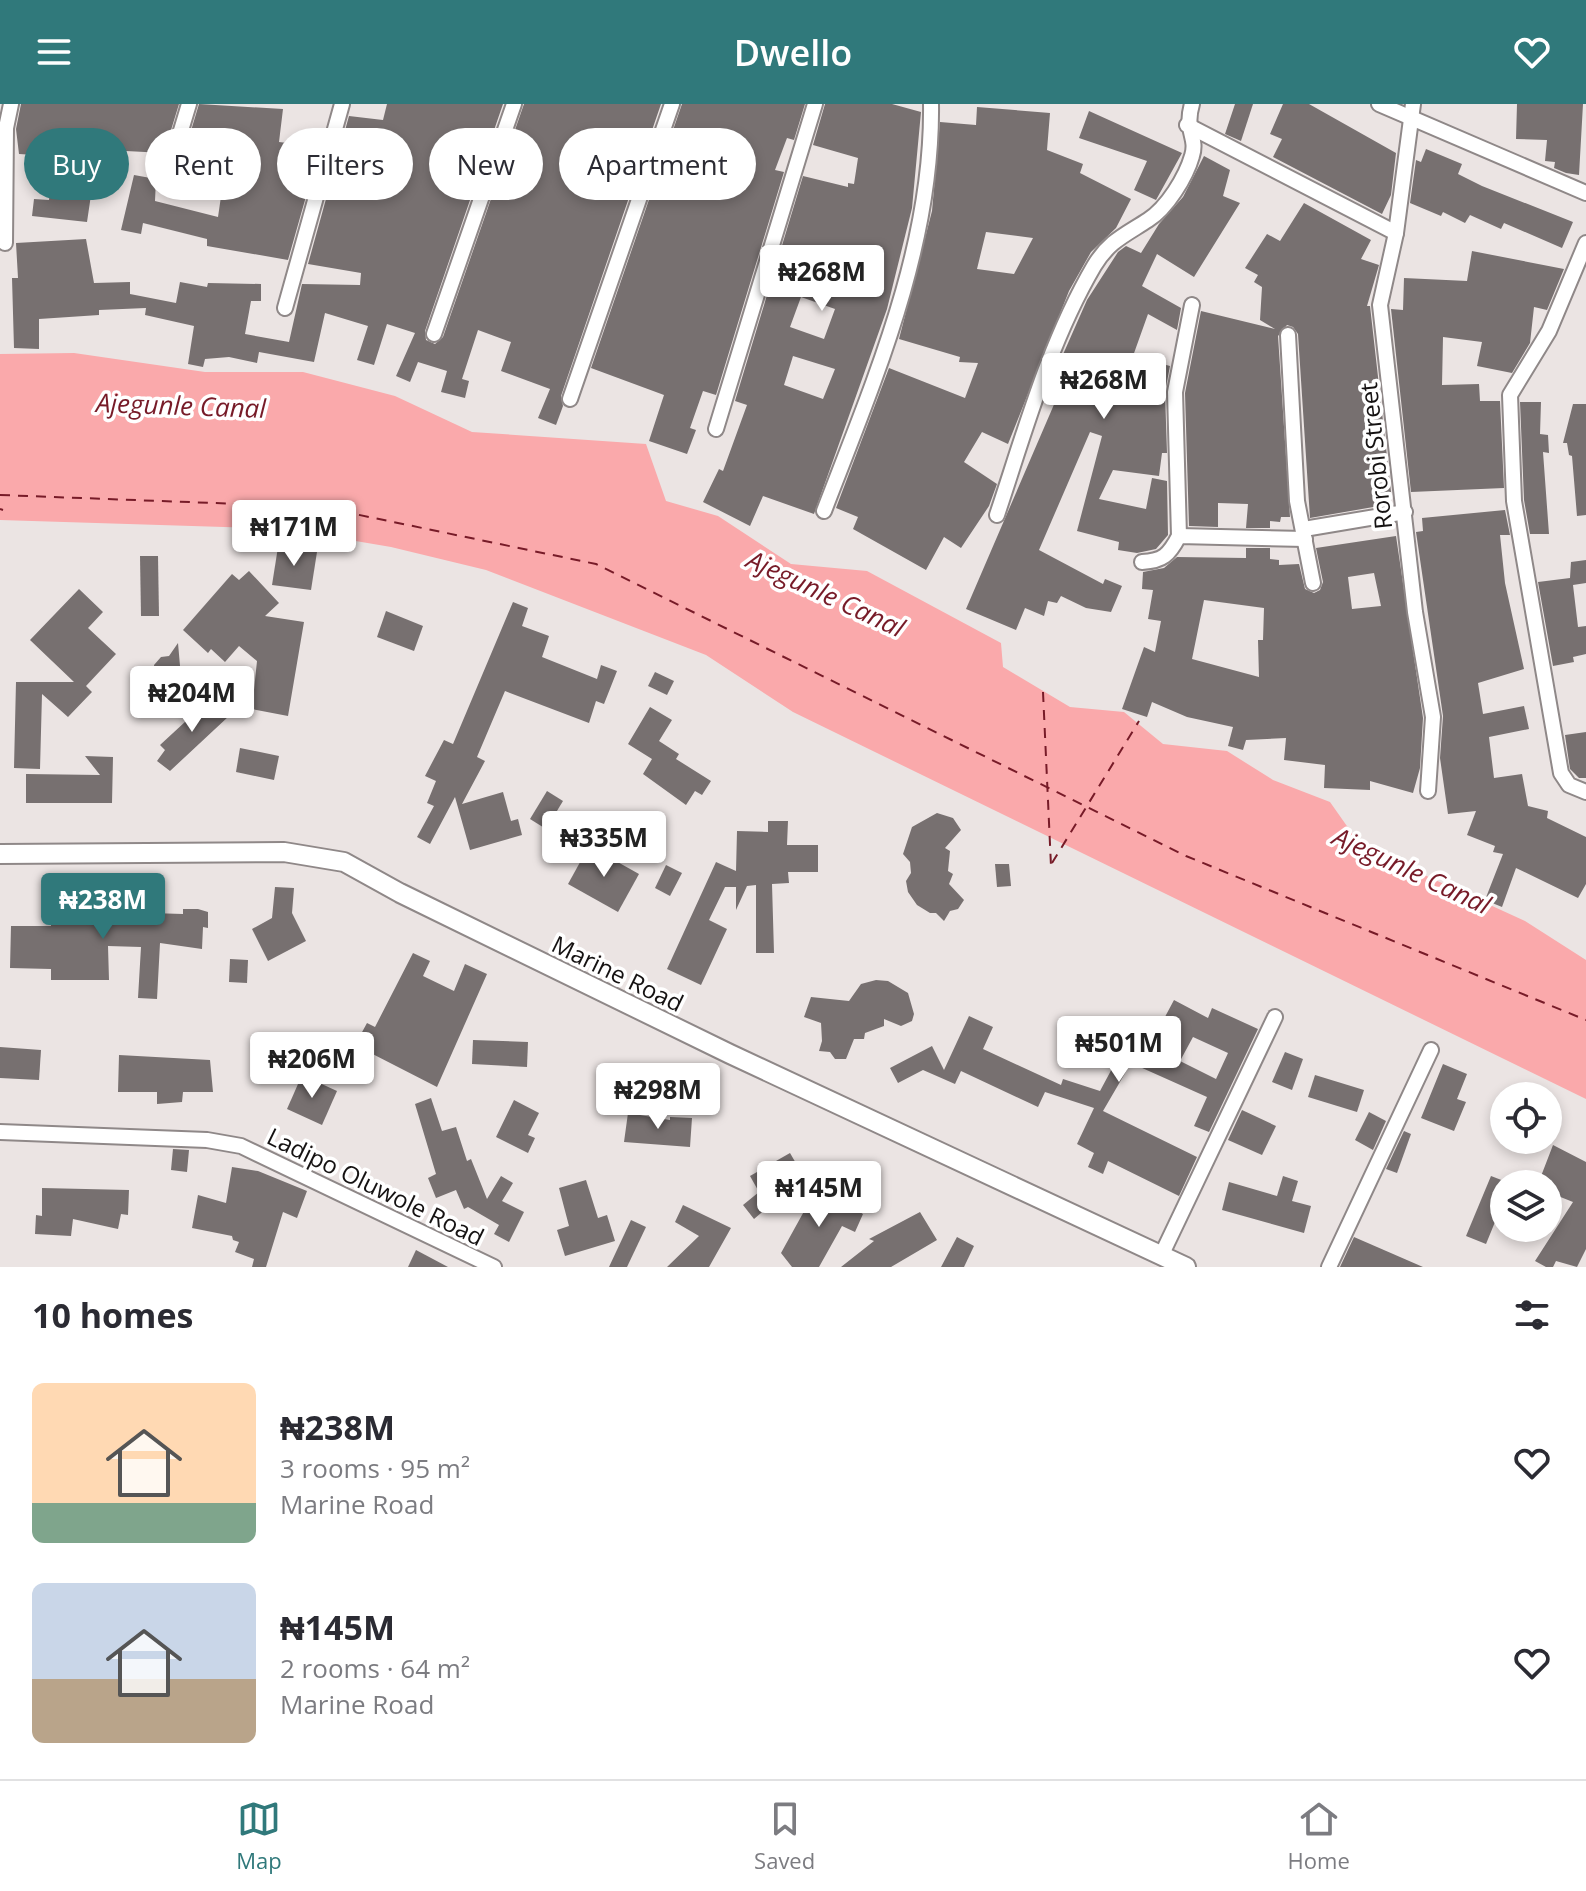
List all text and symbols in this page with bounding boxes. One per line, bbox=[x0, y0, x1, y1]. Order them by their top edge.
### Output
text: Dwello bbox=[734, 28, 852, 77]
icon: menu bbox=[32, 30, 76, 74]
icon: heart bbox=[1510, 30, 1554, 74]
chip: Buy bbox=[24, 128, 129, 200]
chip: Rent bbox=[145, 128, 261, 200]
chip: Filters bbox=[277, 128, 413, 200]
chip: New bbox=[429, 128, 543, 200]
chip: Apartment bbox=[559, 128, 756, 200]
pin: ₦268M bbox=[766, 245, 878, 313]
text: ₦268M bbox=[778, 253, 866, 289]
pin: ₦268M bbox=[1048, 353, 1160, 421]
text: ₦268M bbox=[1060, 361, 1148, 397]
street label: Rorobi Street bbox=[1351, 381, 1399, 531]
water label: Ajegunle Canal bbox=[93, 384, 268, 426]
pin: ₦171M bbox=[238, 500, 350, 568]
text: ₦171M bbox=[250, 508, 338, 544]
water label: Ajegunle Canal bbox=[740, 540, 912, 646]
pin: ₦204M bbox=[136, 666, 248, 734]
text: ₦204M bbox=[148, 674, 236, 710]
pin: ₦335M bbox=[548, 811, 660, 879]
water label: Ajegunle Canal bbox=[1326, 817, 1498, 923]
text: ₦335M bbox=[560, 819, 648, 855]
pin: ₦238M bbox=[47, 873, 159, 941]
text: ₦238M bbox=[59, 881, 147, 917]
street label: Marine Road bbox=[547, 927, 689, 1019]
pin: ₦501M bbox=[1063, 1016, 1175, 1084]
text: ₦501M bbox=[1075, 1024, 1163, 1060]
pin: ₦206M bbox=[256, 1032, 368, 1100]
text: ₦206M bbox=[268, 1040, 356, 1076]
pin: ₦298M bbox=[602, 1063, 714, 1131]
text: ₦298M bbox=[614, 1071, 702, 1107]
map controls bbox=[1490, 1082, 1562, 1242]
button: locate bbox=[1490, 1082, 1562, 1154]
street label: Ladipo Oluwole Road bbox=[262, 1119, 490, 1253]
pin: ₦145M bbox=[763, 1161, 875, 1229]
text: ₦145M bbox=[775, 1169, 863, 1205]
button: layers bbox=[1490, 1170, 1562, 1242]
text: 10 homes bbox=[32, 1292, 193, 1338]
icon: filters bbox=[1510, 1293, 1554, 1337]
text: ₦238M bbox=[280, 1404, 395, 1450]
icon: home bbox=[96, 1415, 192, 1511]
icon: heart bbox=[1510, 1441, 1554, 1485]
text: 3 rooms · 95 m² bbox=[280, 1450, 470, 1486]
text: Marine Road bbox=[280, 1486, 434, 1522]
text: ₦145M bbox=[280, 1604, 395, 1650]
icon: home bbox=[96, 1615, 192, 1711]
icon: heart bbox=[1510, 1641, 1554, 1685]
text: 2 rooms · 64 m² bbox=[280, 1650, 470, 1686]
text: Marine Road bbox=[280, 1686, 434, 1722]
tab: Map bbox=[236, 1797, 282, 1875]
tab: Saved bbox=[754, 1797, 815, 1875]
tab: Home bbox=[1288, 1797, 1350, 1875]

